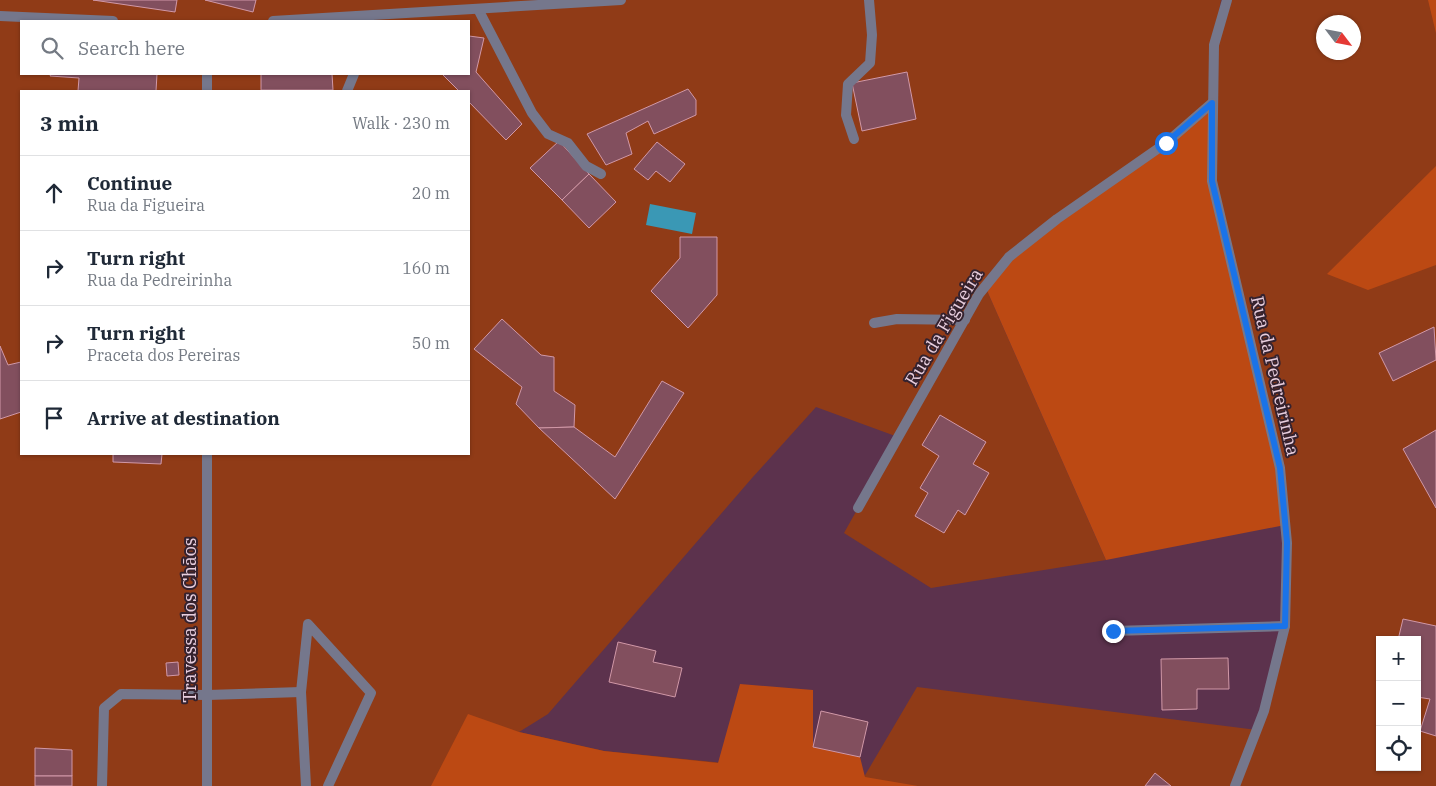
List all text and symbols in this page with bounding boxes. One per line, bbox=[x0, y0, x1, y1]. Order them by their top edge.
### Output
north arrow bbox=[1316, 15, 1361, 60]
search box bbox=[20, 20, 470, 75]
icon: search bbox=[38, 34, 66, 62]
text: Search here bbox=[78, 36, 185, 60]
text: 3 min bbox=[40, 109, 99, 137]
text: Walk · 230 m bbox=[352, 113, 450, 133]
route start bbox=[1155, 132, 1178, 155]
text: Continue bbox=[87, 171, 172, 195]
icon: ahead bbox=[40, 179, 68, 207]
text: 20 m bbox=[412, 183, 450, 203]
text: Rua da Figueira bbox=[87, 195, 205, 215]
text: Turn right bbox=[87, 246, 185, 270]
icon: right bbox=[40, 254, 68, 282]
text: 160 m bbox=[402, 258, 450, 278]
street label: Rua da Figueira bbox=[900, 264, 988, 390]
text: Rua da Pedreirinha bbox=[87, 270, 232, 290]
street label: Rua da Pedreirinha bbox=[1246, 294, 1305, 458]
text: Turn right bbox=[87, 321, 185, 345]
icon: right bbox=[40, 329, 68, 357]
text: 50 m bbox=[412, 333, 450, 353]
text: Praceta dos Pereiras bbox=[87, 345, 240, 365]
icon: arrive bbox=[40, 404, 68, 432]
text: Arrive at destination bbox=[87, 406, 280, 430]
street label: Travessa dos Chãos bbox=[178, 537, 201, 703]
route end bbox=[1102, 620, 1125, 643]
map controls bbox=[1376, 636, 1421, 771]
button: + bbox=[1376, 636, 1421, 681]
button: − bbox=[1376, 681, 1421, 726]
button: locate bbox=[1376, 726, 1421, 771]

